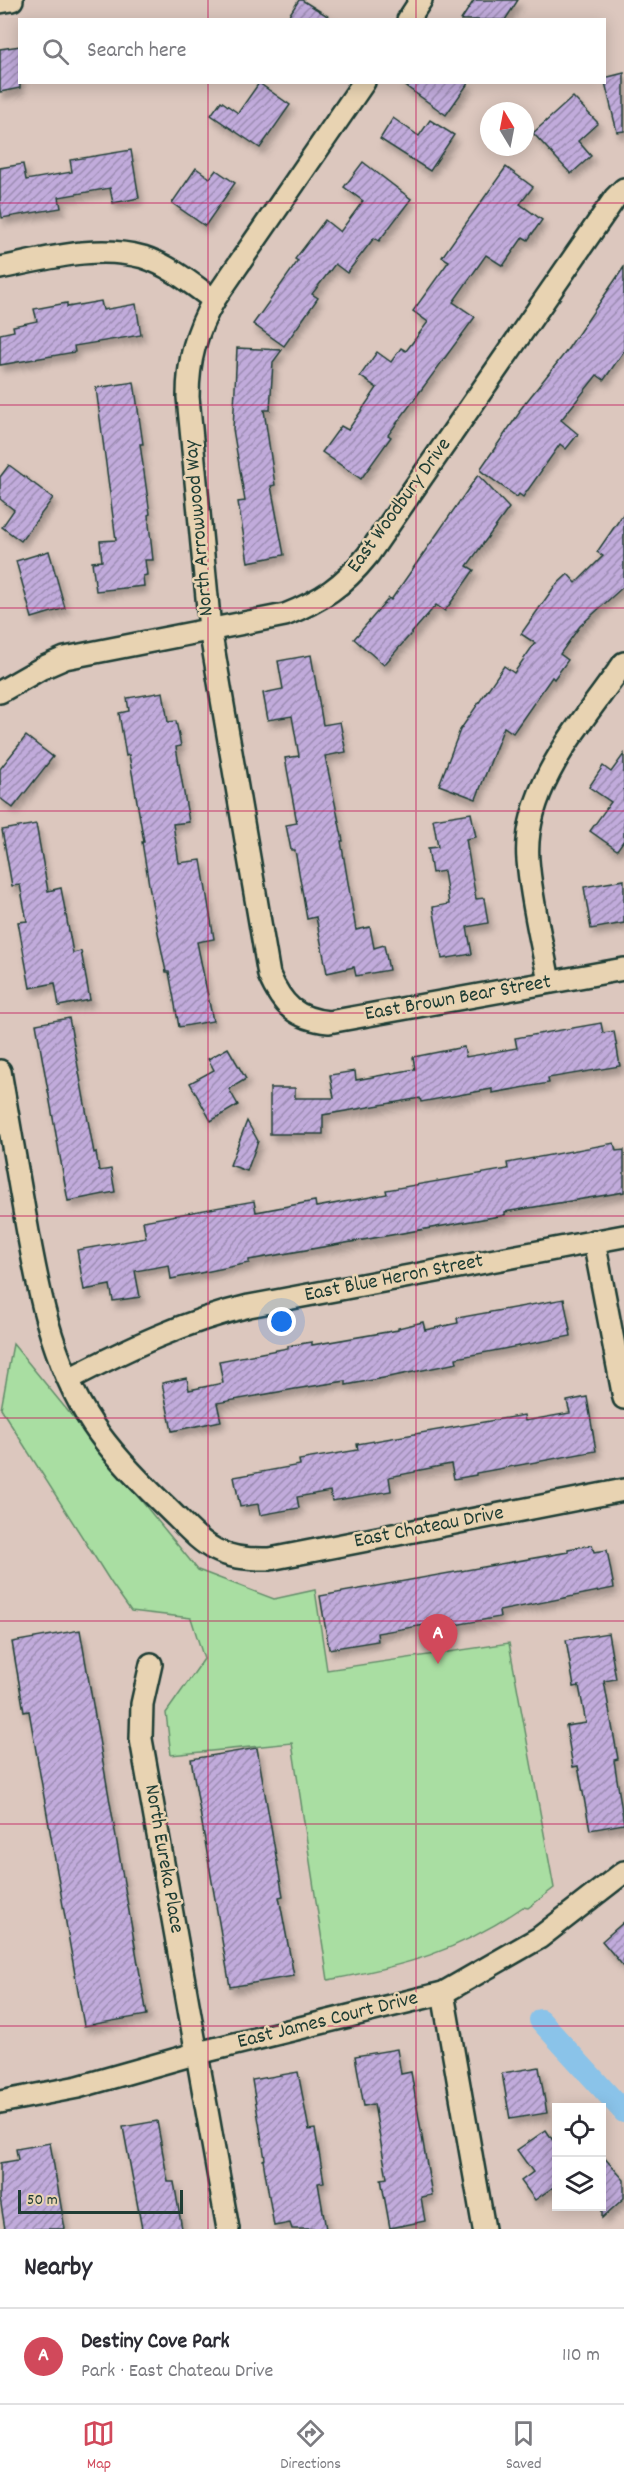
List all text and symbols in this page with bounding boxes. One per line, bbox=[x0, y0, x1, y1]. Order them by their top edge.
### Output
search box bbox=[18, 18, 606, 84]
icon: search bbox=[39, 35, 72, 68]
text: Search here bbox=[87, 36, 186, 67]
north arrow bbox=[480, 102, 534, 156]
street label: East Woodbury Drive bbox=[341, 432, 459, 580]
street label: North Arrowwood Way bbox=[177, 438, 223, 617]
street label: East Brown Bear Street bbox=[363, 968, 554, 1030]
street label: East Blue Heron Street bbox=[302, 1247, 486, 1311]
your location bbox=[267, 1307, 296, 1336]
street label: East Chateau Drive bbox=[352, 1499, 506, 1557]
pin: A bbox=[418, 1614, 458, 1664]
street label: North Eureka Place bbox=[135, 1782, 191, 1936]
street label: East James Court Drive bbox=[235, 1984, 421, 2058]
map controls bbox=[552, 2103, 606, 2211]
button: locate bbox=[552, 2103, 606, 2157]
button: layers bbox=[552, 2157, 606, 2211]
scale bar bbox=[18, 2187, 183, 2214]
text: 50 m bbox=[27, 2189, 58, 2212]
text: Nearby bbox=[24, 2250, 92, 2287]
text: Destiny Cove Park bbox=[81, 2327, 230, 2358]
text: A bbox=[38, 2342, 49, 2370]
text: 110 m bbox=[562, 2342, 600, 2370]
text: Park · East Chateau Drive bbox=[81, 2358, 273, 2386]
tab: Map bbox=[82, 2417, 115, 2476]
tab: Directions bbox=[280, 2417, 341, 2476]
tab: Saved bbox=[506, 2417, 542, 2476]

